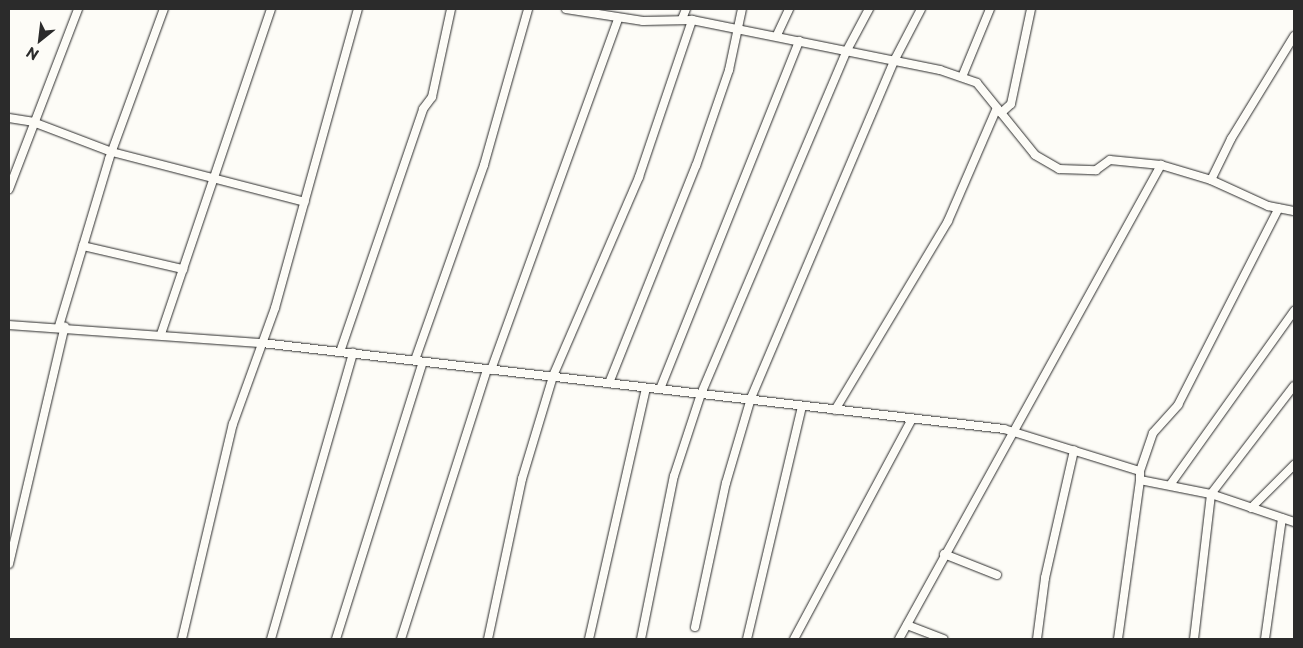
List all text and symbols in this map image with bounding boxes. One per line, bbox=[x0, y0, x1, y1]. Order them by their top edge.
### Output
north arrow bbox=[15, 15, 65, 65]
text: N bbox=[23, 42, 42, 65]

